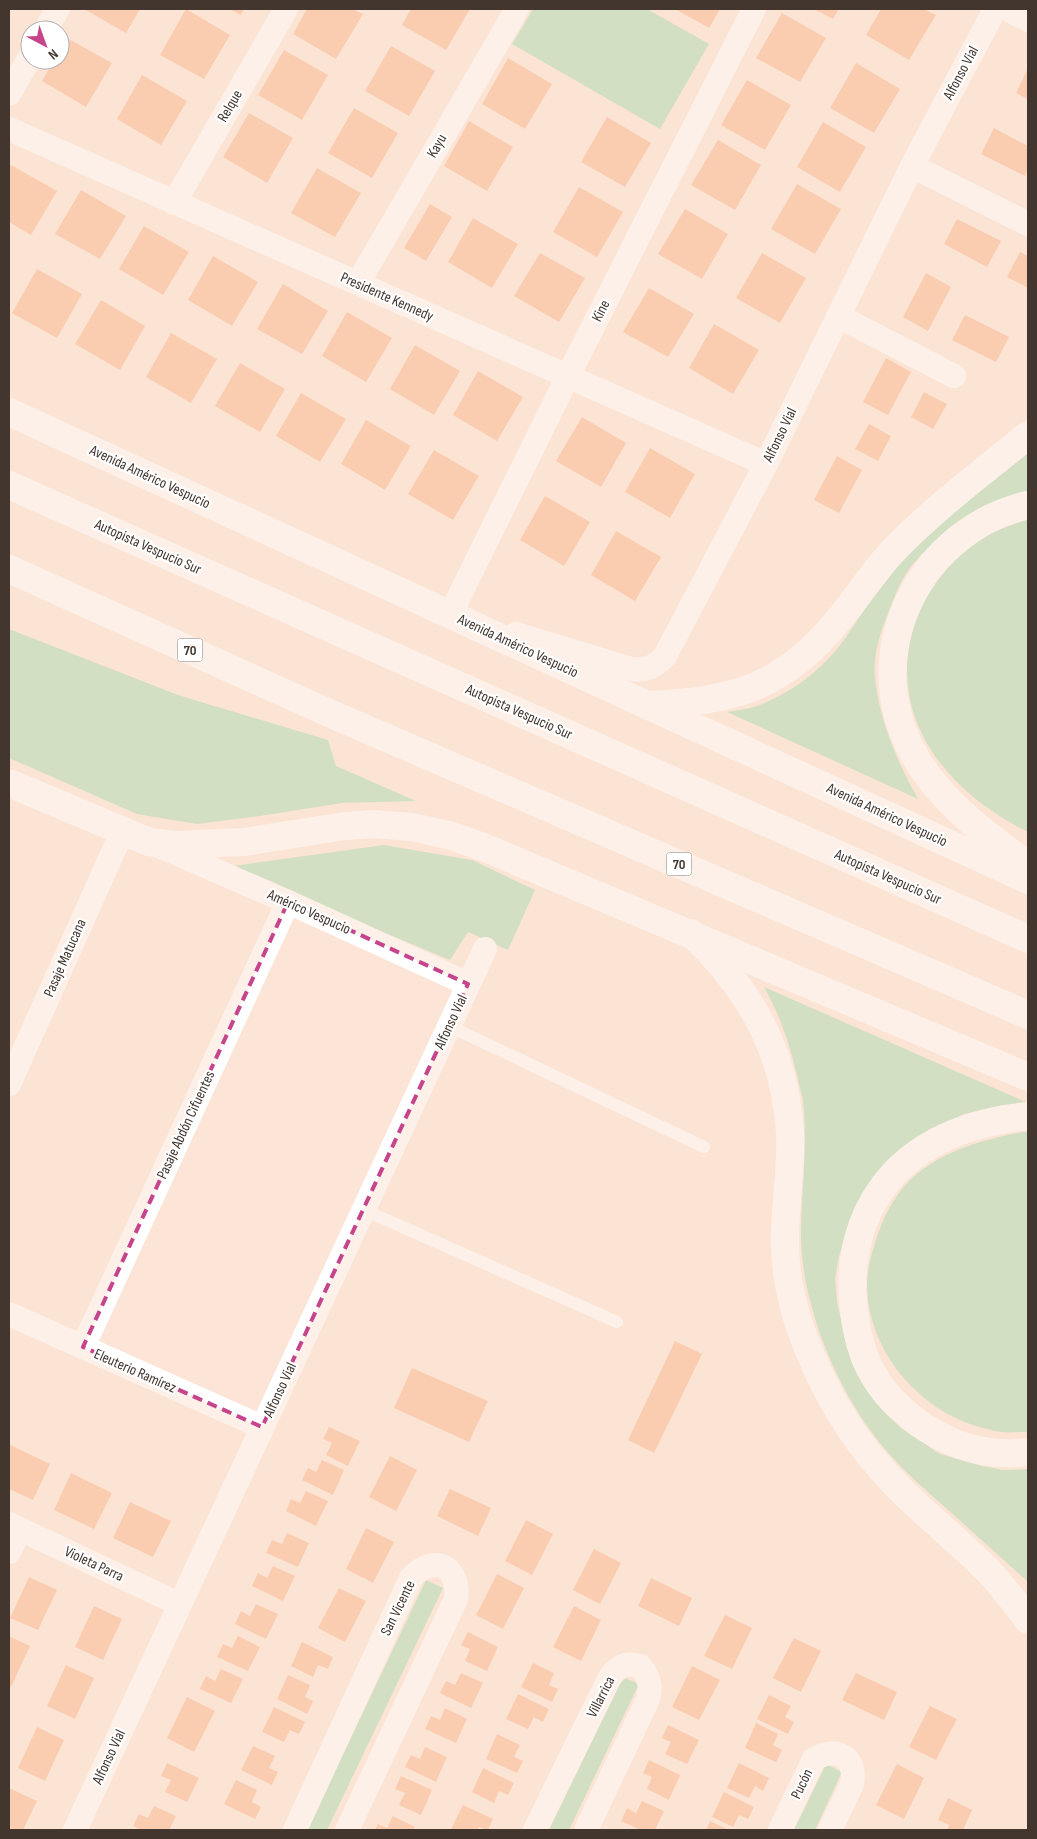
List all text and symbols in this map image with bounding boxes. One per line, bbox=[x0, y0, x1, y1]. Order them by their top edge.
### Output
north arrow bbox=[20, 20, 70, 70]
street label: Alfonso Vial bbox=[938, 43, 983, 104]
text: N bbox=[45, 46, 62, 63]
street label: Relque bbox=[213, 86, 247, 126]
street label: Kayu bbox=[423, 131, 451, 161]
street label: Presidente Kennedy bbox=[338, 268, 437, 326]
street label: Kine bbox=[588, 297, 614, 325]
street label: Alfonso Vial bbox=[758, 405, 801, 466]
street label: Avenida Américo Vespucio bbox=[86, 440, 213, 513]
street label: Autopista Vespucio Sur bbox=[91, 515, 205, 579]
street label: Avenida Américo Vespucio bbox=[454, 609, 581, 682]
road number: 70 bbox=[178, 638, 202, 662]
street label: Autopista Vespucio Sur bbox=[462, 680, 576, 744]
street label: Avenida Américo Vespucio bbox=[823, 778, 950, 851]
street label: Autopista Vespucio Sur bbox=[831, 845, 945, 909]
road number: 70 bbox=[666, 852, 692, 876]
street label: Américo Vespucio bbox=[263, 885, 354, 939]
street label: Pasaje Matucana bbox=[39, 916, 91, 1000]
street label: Alfonso Vial bbox=[430, 992, 472, 1053]
street label: Pasaje Abdón Cifuentes bbox=[153, 1068, 219, 1182]
street label: Eleuterio Ramírez bbox=[91, 1344, 180, 1398]
street label: Alfonso Vial bbox=[259, 1360, 301, 1421]
street label: Violeta Parra bbox=[61, 1542, 127, 1586]
street label: San Vicente bbox=[376, 1577, 420, 1639]
street label: Villarrica bbox=[583, 1673, 620, 1721]
street label: Alfonso Vial bbox=[88, 1727, 130, 1788]
street label: Pucón bbox=[787, 1766, 817, 1802]

